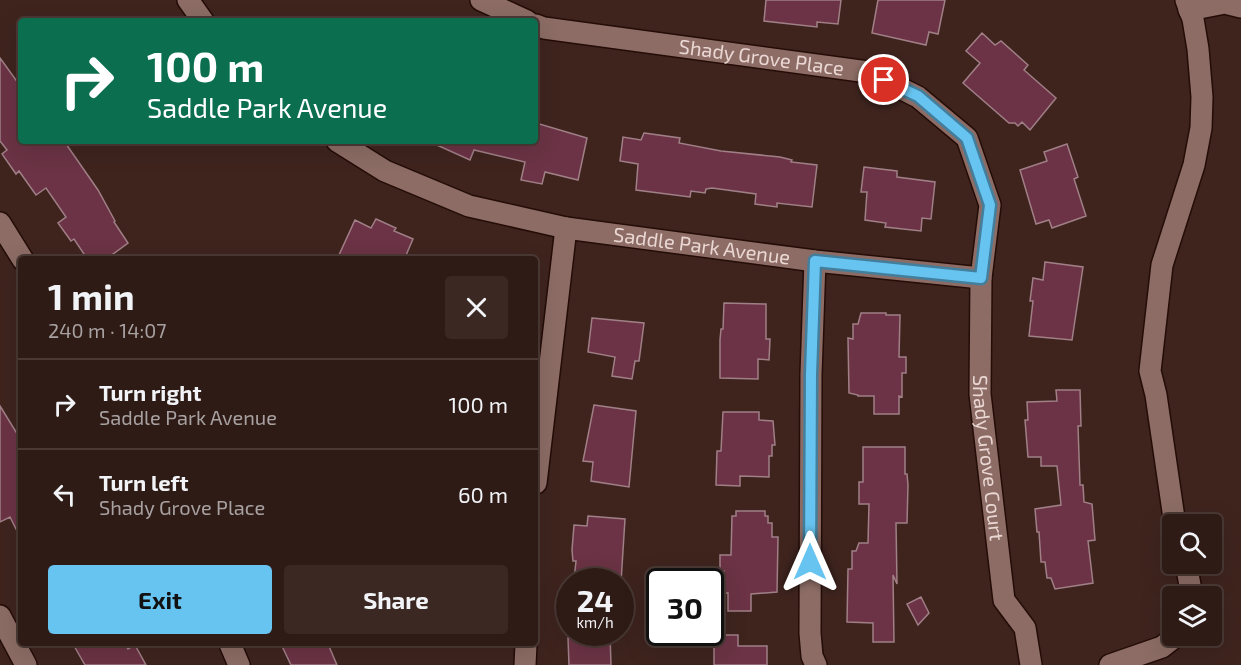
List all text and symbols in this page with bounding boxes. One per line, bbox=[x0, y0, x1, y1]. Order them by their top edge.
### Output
street label: Shady Grove Place bbox=[678, 33, 846, 80]
text: 100 m bbox=[147, 40, 264, 90]
icon: right bbox=[48, 42, 126, 120]
pin bbox=[858, 54, 909, 105]
icon: arrive bbox=[867, 63, 900, 96]
text: Saddle Park Avenue bbox=[147, 91, 387, 123]
street label: Saddle Park Avenue bbox=[612, 221, 792, 269]
text: 1 min bbox=[48, 274, 135, 317]
button: close bbox=[445, 276, 508, 339]
text: 240 m · 14:07 bbox=[48, 318, 167, 342]
street label: Shady Grove Court bbox=[969, 375, 1010, 542]
text: Turn right bbox=[99, 379, 201, 405]
icon: right bbox=[48, 388, 81, 421]
text: 100 m bbox=[449, 391, 508, 417]
text: Saddle Park Avenue bbox=[99, 405, 277, 429]
text: Turn left bbox=[99, 469, 188, 495]
icon: left bbox=[48, 478, 81, 511]
text: 60 m bbox=[458, 481, 508, 507]
text: Shady Grove Place bbox=[99, 495, 265, 519]
map controls bbox=[1162, 514, 1222, 646]
button: search bbox=[1162, 514, 1222, 574]
position arrow bbox=[778, 530, 842, 594]
button: Exit bbox=[48, 565, 272, 634]
button: Share bbox=[284, 565, 508, 634]
speed limit sign: 30 bbox=[646, 568, 724, 646]
text: 24 bbox=[577, 582, 613, 618]
button: layers bbox=[1162, 586, 1222, 646]
text: km/h bbox=[576, 613, 614, 631]

